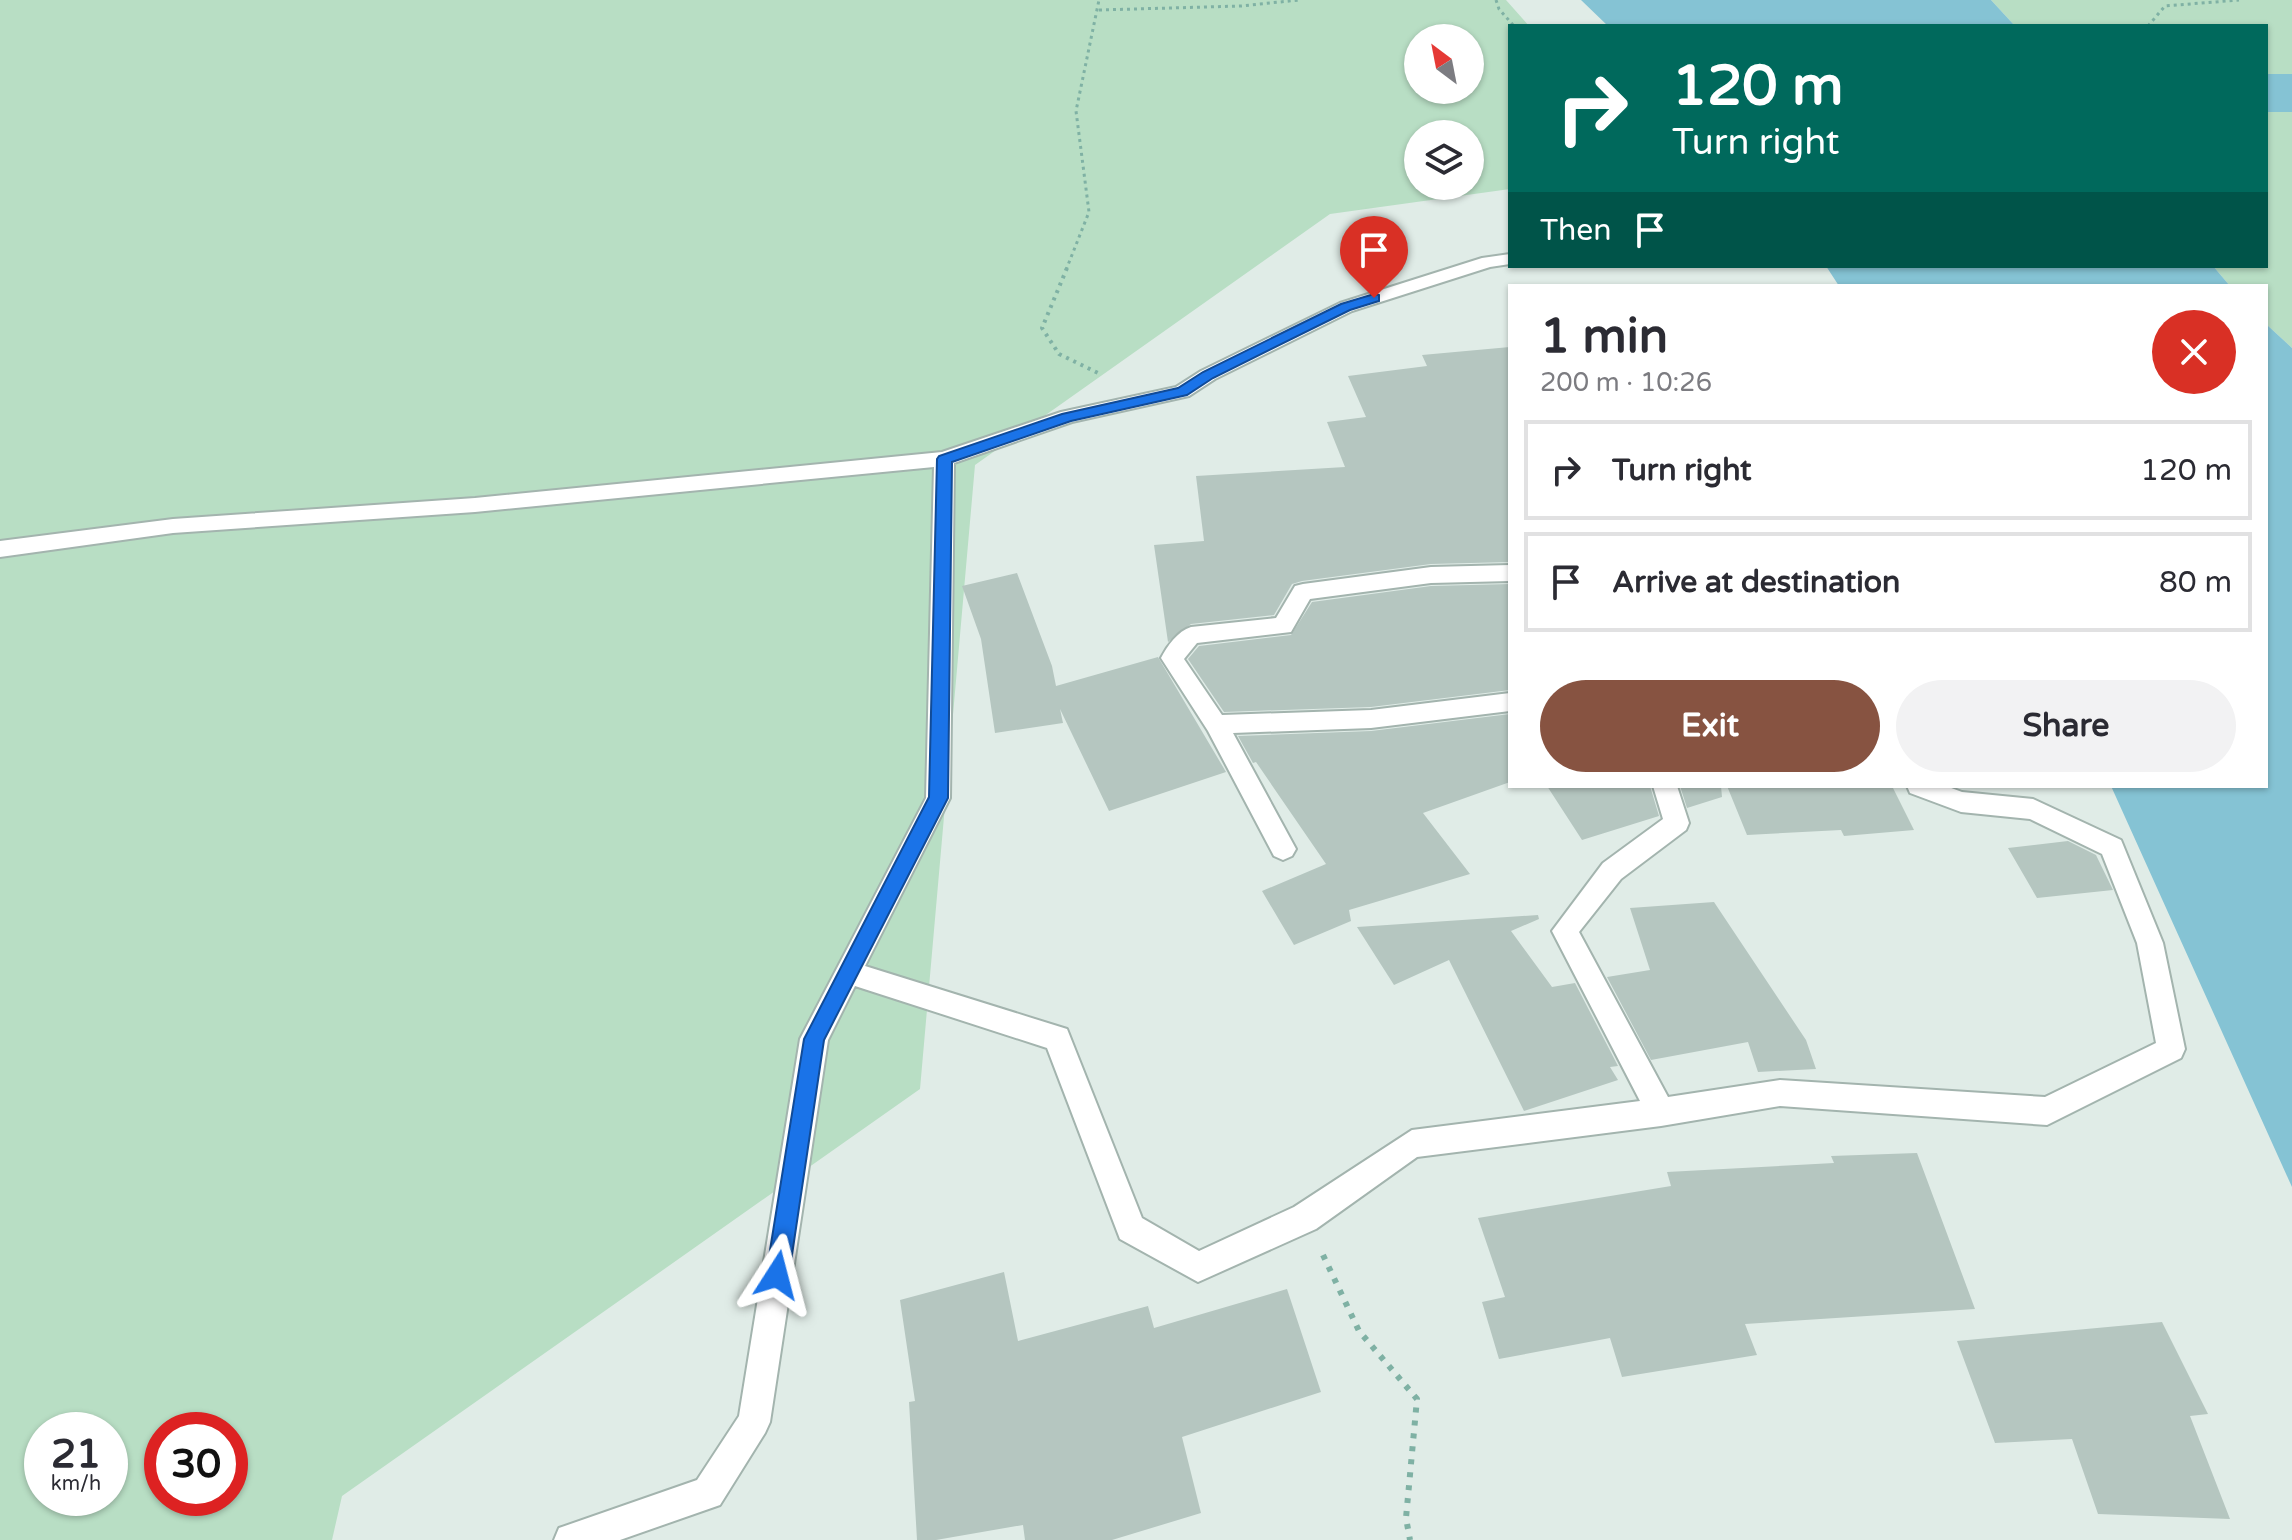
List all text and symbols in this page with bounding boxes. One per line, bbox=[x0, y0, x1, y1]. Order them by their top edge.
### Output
north arrow bbox=[1404, 24, 1484, 104]
map controls bbox=[1404, 24, 1484, 200]
text: 120 m bbox=[1672, 53, 1843, 120]
icon: right bbox=[1540, 56, 1644, 160]
button: layers bbox=[1404, 120, 1484, 200]
text: Turn right bbox=[1672, 121, 1839, 164]
icon: arrive bbox=[1628, 208, 1672, 252]
text: Then bbox=[1540, 212, 1612, 249]
pin bbox=[1340, 216, 1408, 298]
icon: arrive bbox=[1352, 228, 1396, 272]
text: 1 min bbox=[1540, 308, 1668, 366]
button: close bbox=[2152, 310, 2236, 394]
text: 200 m · 10:26 bbox=[1540, 367, 1712, 398]
icon: right bbox=[1544, 448, 1588, 492]
text: Turn right bbox=[1612, 452, 1752, 489]
text: 120 m bbox=[2140, 452, 2232, 489]
icon: arrive bbox=[1544, 560, 1588, 604]
text: Arrive at destination bbox=[1612, 564, 1900, 601]
text: 80 m bbox=[2159, 564, 2232, 601]
button: Exit bbox=[1540, 680, 1880, 772]
button: Share bbox=[1896, 680, 2236, 772]
position arrow bbox=[735, 1233, 819, 1317]
speed limit sign: 30 bbox=[144, 1412, 248, 1516]
text: 21 bbox=[51, 1430, 101, 1478]
text: km/h bbox=[51, 1472, 101, 1496]

